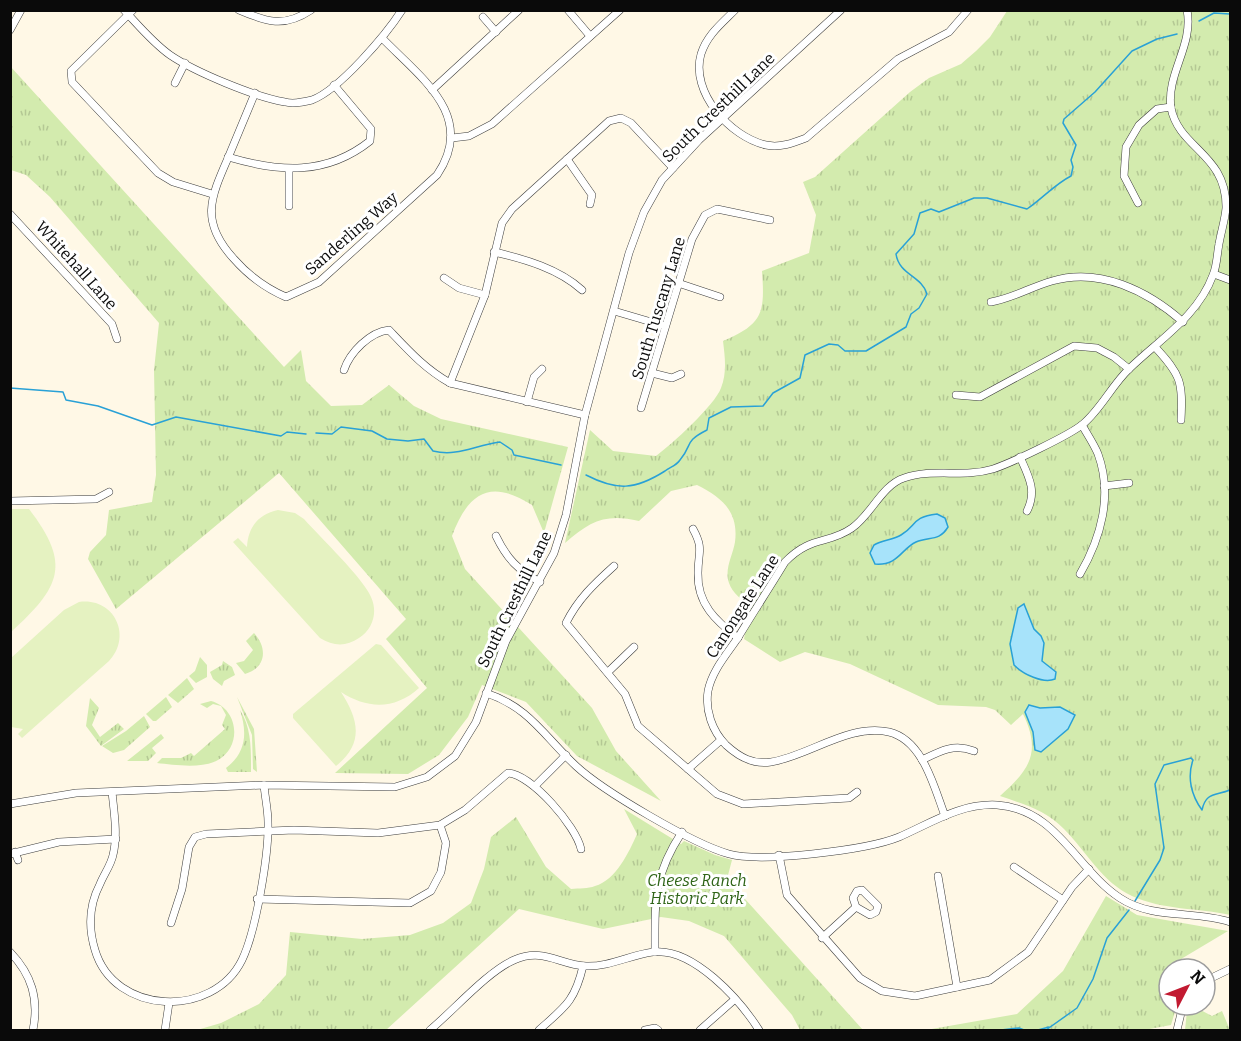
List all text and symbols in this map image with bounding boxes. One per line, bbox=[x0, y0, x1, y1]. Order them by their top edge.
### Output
street label: South Cresthill Lane bbox=[658, 49, 779, 166]
street label: Sanderling Way bbox=[301, 188, 402, 279]
street label: Whitehall Lane bbox=[32, 217, 121, 314]
street label: South Tuscany Lane bbox=[628, 235, 689, 382]
street label: South Cresthill Lane bbox=[473, 528, 556, 670]
street label: Canongate Lane bbox=[702, 551, 783, 662]
park label: Cheese Ranch Historic Park bbox=[647, 871, 747, 908]
north arrow bbox=[1157, 957, 1217, 1017]
text: N bbox=[1187, 966, 1209, 988]

